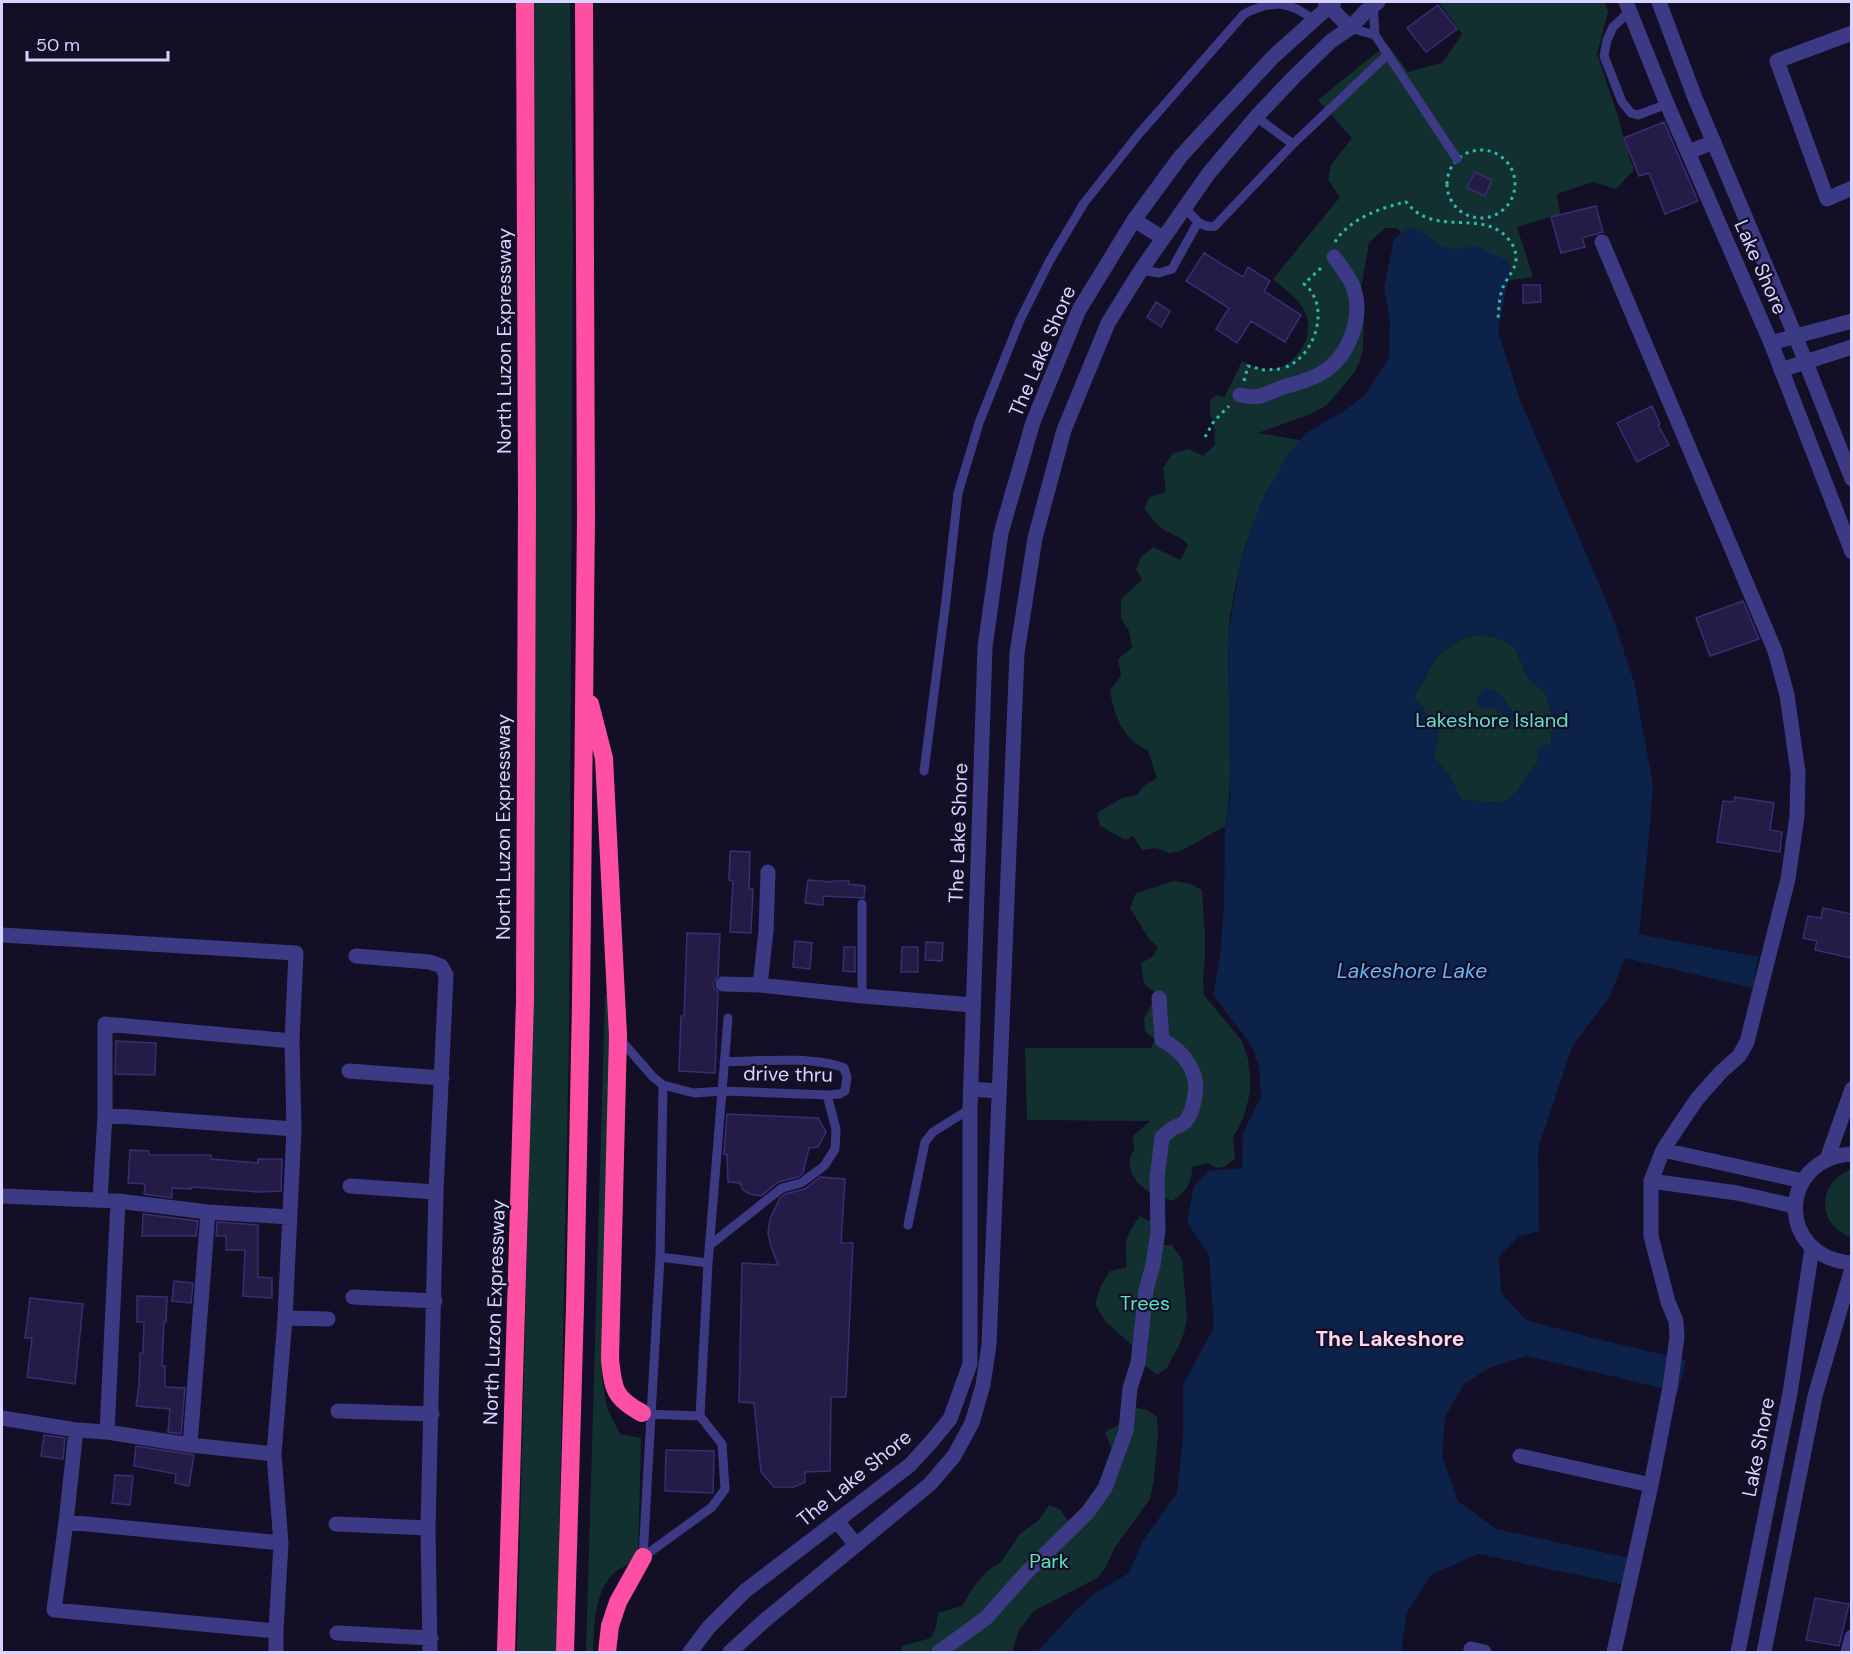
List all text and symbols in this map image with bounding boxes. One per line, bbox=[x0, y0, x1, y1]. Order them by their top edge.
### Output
scale bar bbox=[27, 24, 168, 62]
text: 50 m bbox=[36, 33, 80, 57]
street label: Lake Shore bbox=[1729, 216, 1793, 318]
street label: North Luzon Expressway bbox=[491, 228, 517, 454]
street label: The Lake Shore bbox=[1003, 281, 1081, 421]
park label: Lakeshore Island bbox=[1415, 707, 1569, 733]
street label: North Luzon Expressway bbox=[490, 714, 516, 940]
street label: The Lake Shore bbox=[943, 762, 973, 904]
water label: Lakeshore Lake bbox=[1337, 957, 1487, 985]
street label: drive thru bbox=[743, 1060, 833, 1088]
street label: North Luzon Expressway bbox=[477, 1199, 511, 1425]
park label: Trees bbox=[1120, 1290, 1170, 1316]
district label: The Lakeshore bbox=[1315, 1325, 1465, 1353]
street label: Lake Shore bbox=[1736, 1395, 1780, 1499]
street label: The Lake Shore bbox=[791, 1424, 917, 1532]
park label: Park bbox=[1029, 1548, 1069, 1574]

